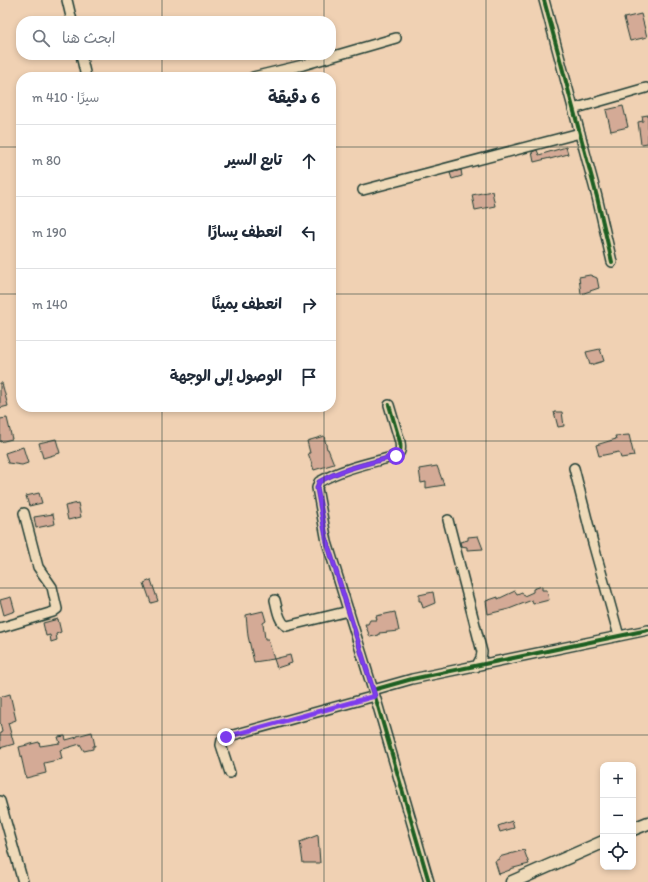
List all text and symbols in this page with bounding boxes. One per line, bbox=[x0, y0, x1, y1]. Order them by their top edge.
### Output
search box bbox=[16, 16, 336, 60]
icon: search bbox=[30, 27, 52, 49]
text: ابحث هنا bbox=[62, 29, 116, 47]
text: 6 دقيقة bbox=[268, 87, 320, 107]
text: سيرًا · 410 m bbox=[32, 90, 99, 105]
icon: ahead bbox=[298, 150, 320, 172]
text: تابع السير bbox=[225, 151, 282, 169]
text: 80 m bbox=[32, 153, 61, 168]
icon: left bbox=[298, 222, 320, 244]
text: انعطف يسارًا bbox=[208, 223, 282, 241]
text: 190 m bbox=[32, 225, 67, 240]
icon: right bbox=[298, 294, 320, 316]
text: انعطف يمينًا bbox=[212, 295, 282, 313]
text: 140 m bbox=[32, 297, 68, 312]
icon: arrive bbox=[298, 366, 320, 388]
text: الوصول إلى الوجهة bbox=[170, 367, 282, 385]
route start bbox=[387, 447, 405, 465]
route end bbox=[217, 728, 235, 746]
map controls bbox=[600, 762, 636, 870]
button: + bbox=[600, 762, 636, 798]
button: − bbox=[600, 798, 636, 834]
button: locate bbox=[600, 834, 636, 870]

